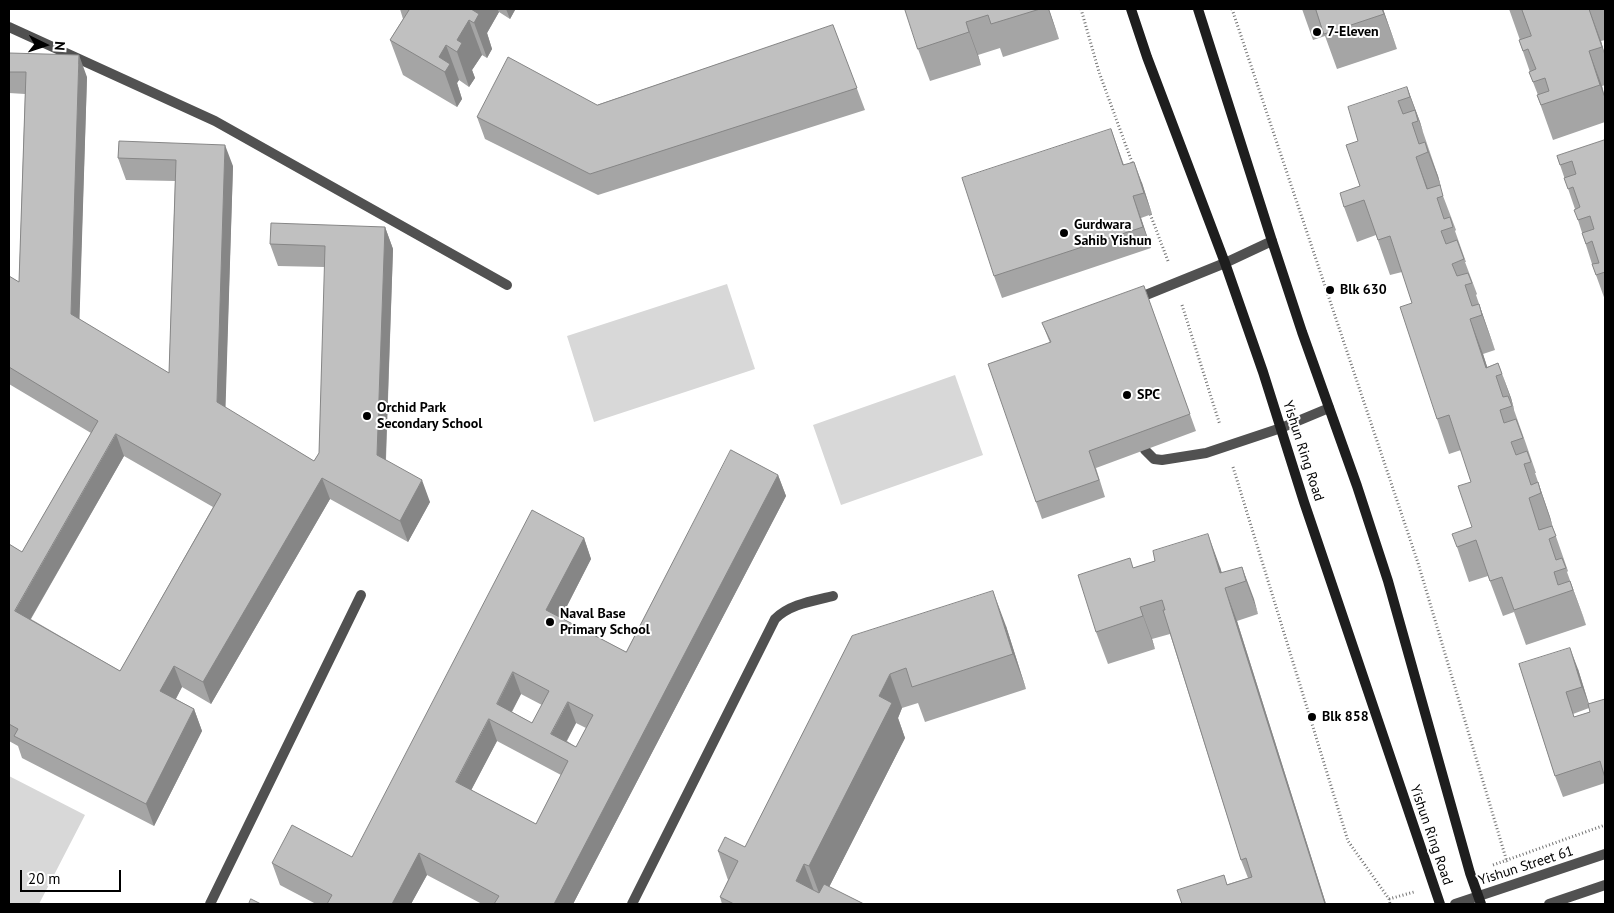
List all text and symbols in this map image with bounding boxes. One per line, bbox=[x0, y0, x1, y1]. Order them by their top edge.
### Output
north arrow bbox=[20, 20, 70, 70]
place label: 7-Eleven bbox=[1327, 24, 1379, 40]
marker: 7-Eleven bbox=[1311, 26, 1323, 38]
text: N bbox=[51, 41, 69, 51]
place label: Gurdwara Sahib Yishun bbox=[1074, 217, 1152, 250]
marker: Gurdwara Sahib Yishun bbox=[1058, 227, 1070, 239]
place label: Blk 630 bbox=[1340, 282, 1387, 298]
marker: Blk 630 bbox=[1324, 284, 1336, 296]
place label: SPC bbox=[1137, 387, 1160, 403]
marker: SPC bbox=[1121, 389, 1133, 401]
street label: Yishun Ring Road bbox=[1279, 399, 1327, 503]
place label: Orchid Park Secondary School bbox=[377, 400, 482, 432]
marker: Orchid Park Secondary School bbox=[361, 410, 373, 422]
place label: Naval Base Primary School bbox=[560, 606, 650, 638]
marker: Naval Base Primary School bbox=[544, 616, 556, 628]
place label: Blk 858 bbox=[1322, 709, 1369, 725]
marker: Blk 858 bbox=[1306, 711, 1318, 723]
street label: Yishun Ring Road bbox=[1406, 783, 1456, 887]
street label: Yishun Street 61 bbox=[1476, 843, 1576, 889]
scale bar bbox=[22, 860, 124, 892]
text: 20 m bbox=[28, 869, 61, 888]

